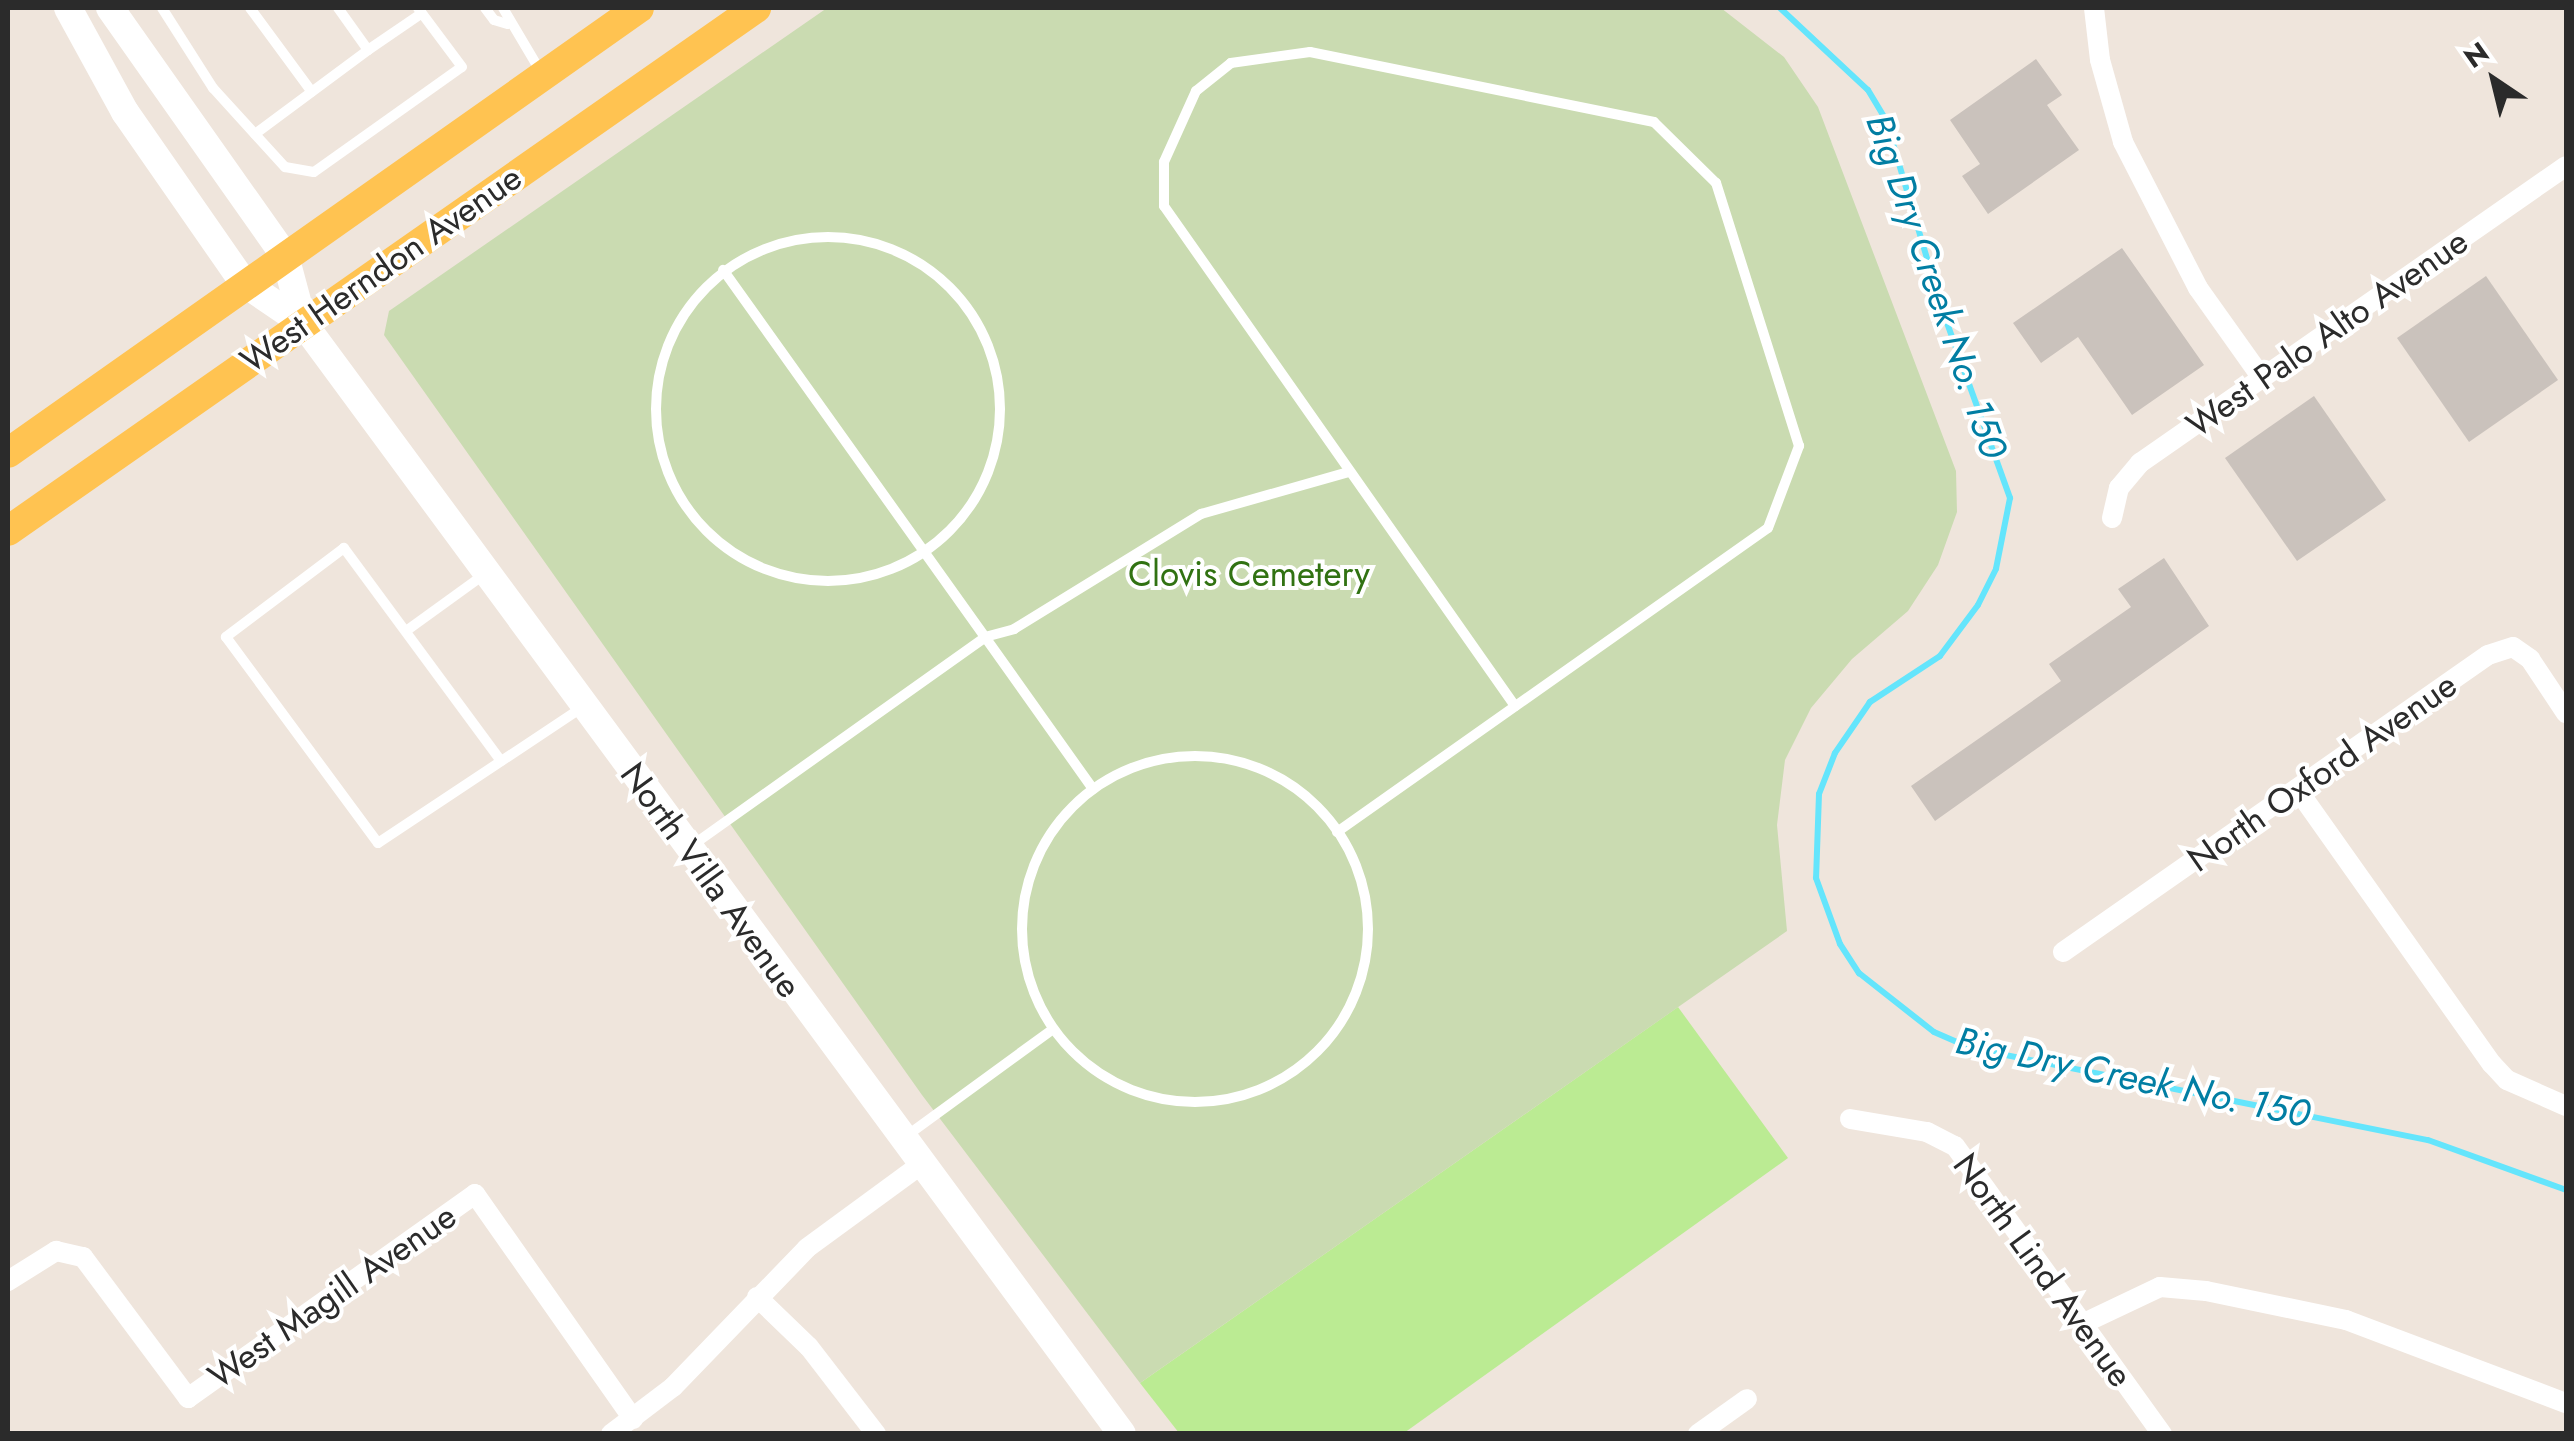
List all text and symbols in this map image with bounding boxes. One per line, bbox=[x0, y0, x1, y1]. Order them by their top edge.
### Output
north arrow bbox=[2444, 30, 2544, 130]
text: N bbox=[2456, 32, 2497, 78]
water label: Big Dry Creek No. 150 bbox=[1857, 108, 2017, 464]
street label: West Herndon Avenue bbox=[232, 156, 530, 382]
street label: West Palo Alto Avenue bbox=[2178, 220, 2476, 446]
park label: Clovis Cemetery bbox=[1128, 553, 1370, 595]
street label: North Oxford Avenue bbox=[2180, 663, 2464, 881]
street label: North Villa Avenue bbox=[612, 754, 810, 1006]
water label: Big Dry Creek No. 150 bbox=[1952, 1017, 2314, 1137]
street label: North Lind Avenue bbox=[1944, 1145, 2142, 1395]
street label: West Magill Avenue bbox=[200, 1195, 464, 1397]

